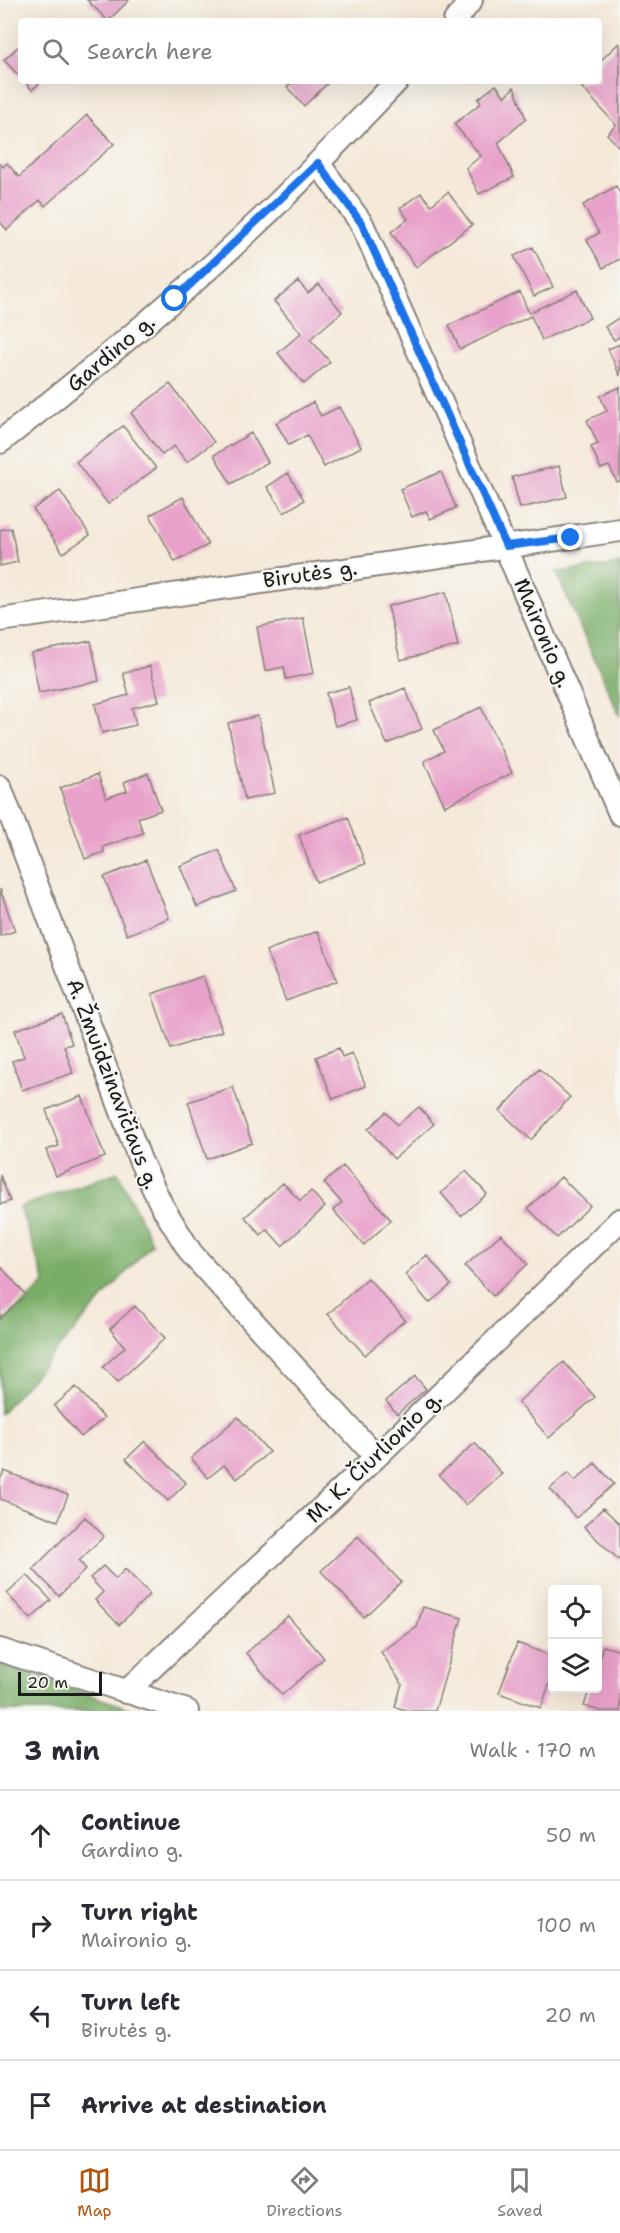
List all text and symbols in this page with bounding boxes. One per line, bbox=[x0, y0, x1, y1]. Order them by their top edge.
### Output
search box bbox=[18, 18, 602, 84]
icon: search bbox=[39, 35, 72, 68]
text: Search here bbox=[87, 37, 213, 66]
route start bbox=[161, 285, 187, 311]
street label: Gardino g. bbox=[61, 308, 161, 398]
route end bbox=[557, 524, 583, 550]
street label: Birutės g. bbox=[261, 554, 359, 594]
street label: Maironio g. bbox=[507, 574, 579, 692]
street label: A. Žmuidzinavičiaus g. bbox=[60, 974, 167, 1193]
street label: M. K. Čiurlionio g. bbox=[299, 1384, 448, 1529]
map controls bbox=[548, 1585, 602, 1693]
button: locate bbox=[548, 1585, 602, 1639]
button: layers bbox=[548, 1639, 602, 1693]
scale bar bbox=[18, 1669, 102, 1696]
text: 20 m bbox=[27, 1672, 68, 1693]
text: 3 min bbox=[24, 1733, 100, 1768]
text: Walk · 170 m bbox=[470, 1737, 596, 1763]
text: Continue bbox=[81, 1808, 181, 1837]
icon: ahead bbox=[24, 1819, 57, 1852]
text: 50 m bbox=[546, 1822, 596, 1848]
text: Gardino g. bbox=[81, 1837, 183, 1863]
text: Turn right bbox=[81, 1898, 198, 1927]
icon: right bbox=[24, 1909, 57, 1942]
text: 100 m bbox=[536, 1912, 596, 1938]
text: Maironio g. bbox=[81, 1927, 192, 1953]
text: Turn left bbox=[81, 1988, 180, 2017]
icon: left bbox=[24, 1999, 57, 2032]
text: 20 m bbox=[545, 2002, 596, 2028]
text: Birutės g. bbox=[81, 2017, 172, 2043]
icon: arrive bbox=[24, 2089, 57, 2122]
text: Arrive at destination bbox=[81, 2091, 327, 2120]
tab: Map bbox=[77, 2164, 112, 2221]
tab: Directions bbox=[266, 2164, 343, 2221]
tab: Saved bbox=[497, 2164, 543, 2221]

